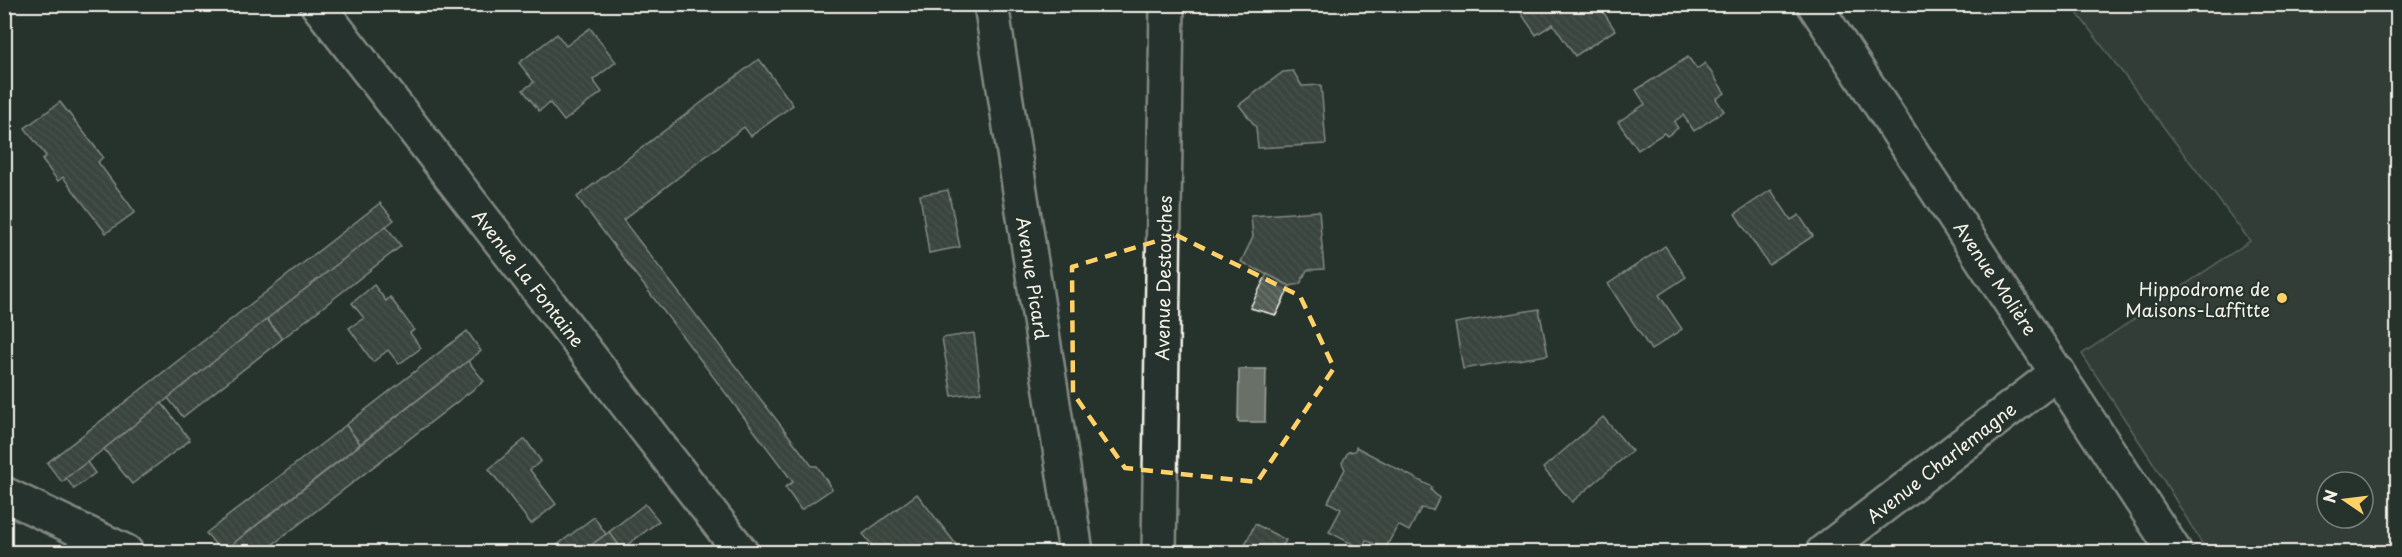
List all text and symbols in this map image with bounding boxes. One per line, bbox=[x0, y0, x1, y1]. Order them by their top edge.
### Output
street label: Avenue Destouches bbox=[1148, 195, 1178, 361]
street label: Avenue La Fontaine bbox=[466, 203, 592, 353]
street label: Avenue Picard bbox=[1010, 215, 1056, 341]
street label: Avenue Molière bbox=[1948, 216, 2044, 341]
place label: Hippodrome de Maisons-Laffitte bbox=[2125, 275, 2270, 323]
marker: Hippodrome de Maisons-Laffitte bbox=[2275, 291, 2289, 305]
street label: Avenue Charlemagne bbox=[1860, 395, 2022, 529]
north arrow bbox=[2315, 470, 2375, 530]
text: N bbox=[2316, 487, 2343, 505]

